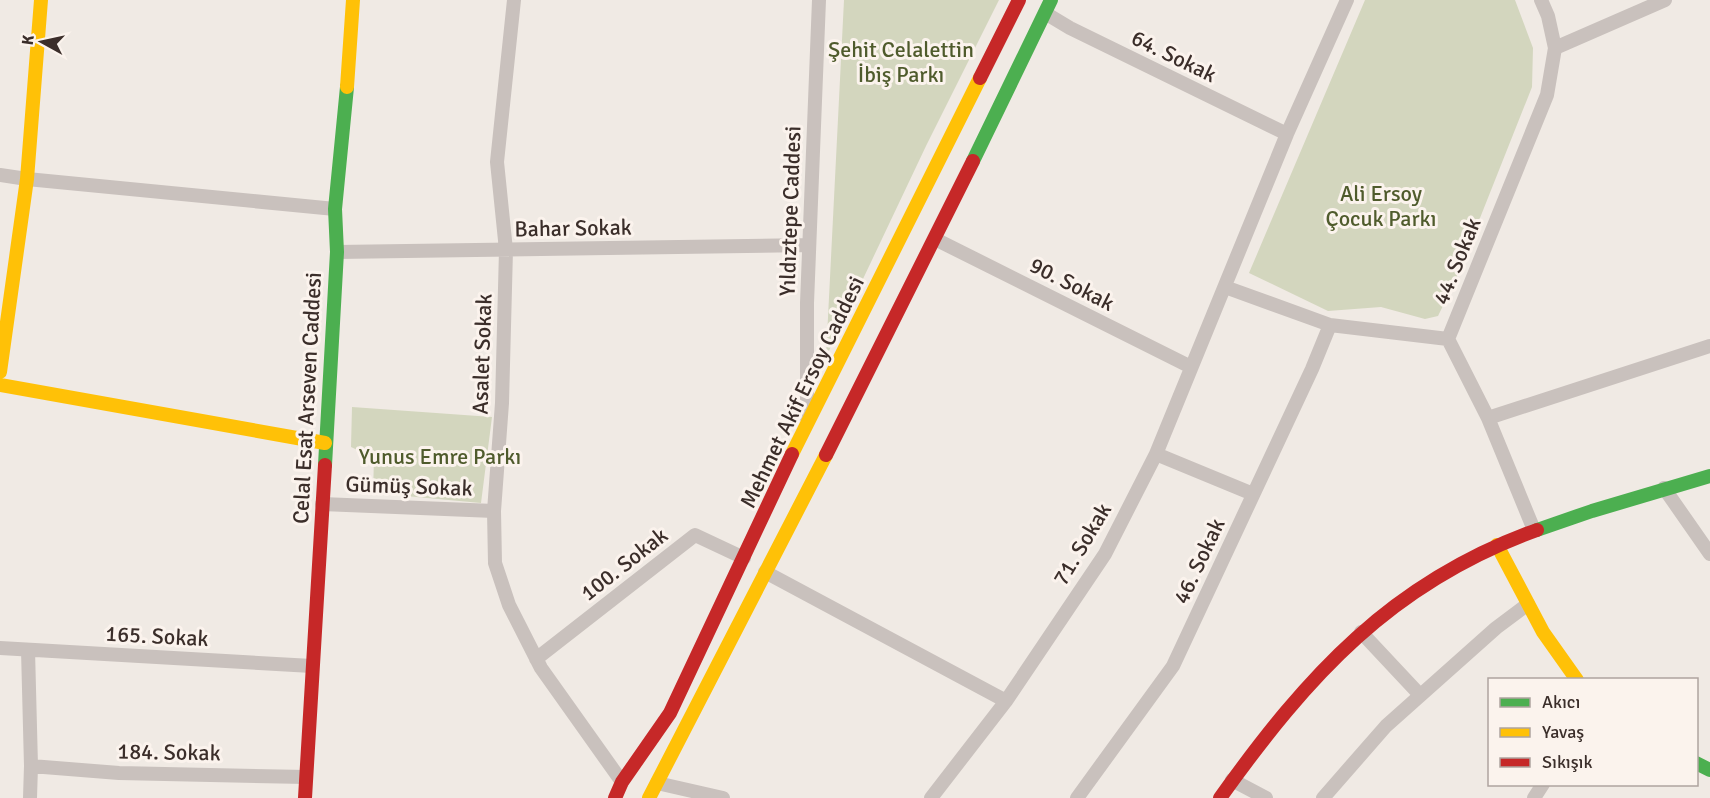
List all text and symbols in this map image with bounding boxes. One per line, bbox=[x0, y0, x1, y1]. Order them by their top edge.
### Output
north arrow bbox=[12, 12, 72, 72]
street label: 64. Sokak bbox=[1127, 24, 1221, 88]
text: K bbox=[18, 34, 39, 46]
park label: Şehit Celalettin İbiş Parkı bbox=[828, 36, 974, 88]
street label: Yıldıztepe Caddesi bbox=[774, 125, 806, 297]
park label: Ali Ersoy Çocuk Parkı bbox=[1326, 180, 1436, 232]
street label: Bahar Sokak bbox=[514, 213, 632, 243]
street label: 44. Sokak bbox=[1427, 214, 1487, 308]
street label: 90. Sokak bbox=[1025, 251, 1119, 317]
street label: Celal Esat Arseven Caddesi bbox=[287, 271, 327, 525]
street label: Mehmet Akif Ersoy Caddesi bbox=[734, 272, 870, 512]
street label: Asalet Sokak bbox=[466, 293, 498, 415]
park label: Yunus Emre Parkı bbox=[359, 443, 521, 470]
street label: Gümüş Sokak bbox=[345, 470, 473, 502]
street label: 71. Sokak bbox=[1047, 498, 1117, 590]
street label: 46. Sokak bbox=[1167, 514, 1231, 608]
street label: 100. Sokak bbox=[575, 522, 673, 606]
street label: 165. Sokak bbox=[105, 620, 209, 652]
legend bbox=[1488, 678, 1698, 786]
text: Akıcı bbox=[1542, 691, 1580, 713]
text: Yavaş bbox=[1542, 721, 1584, 743]
street label: 184. Sokak bbox=[117, 738, 221, 766]
text: Sıkışık bbox=[1542, 751, 1592, 773]

